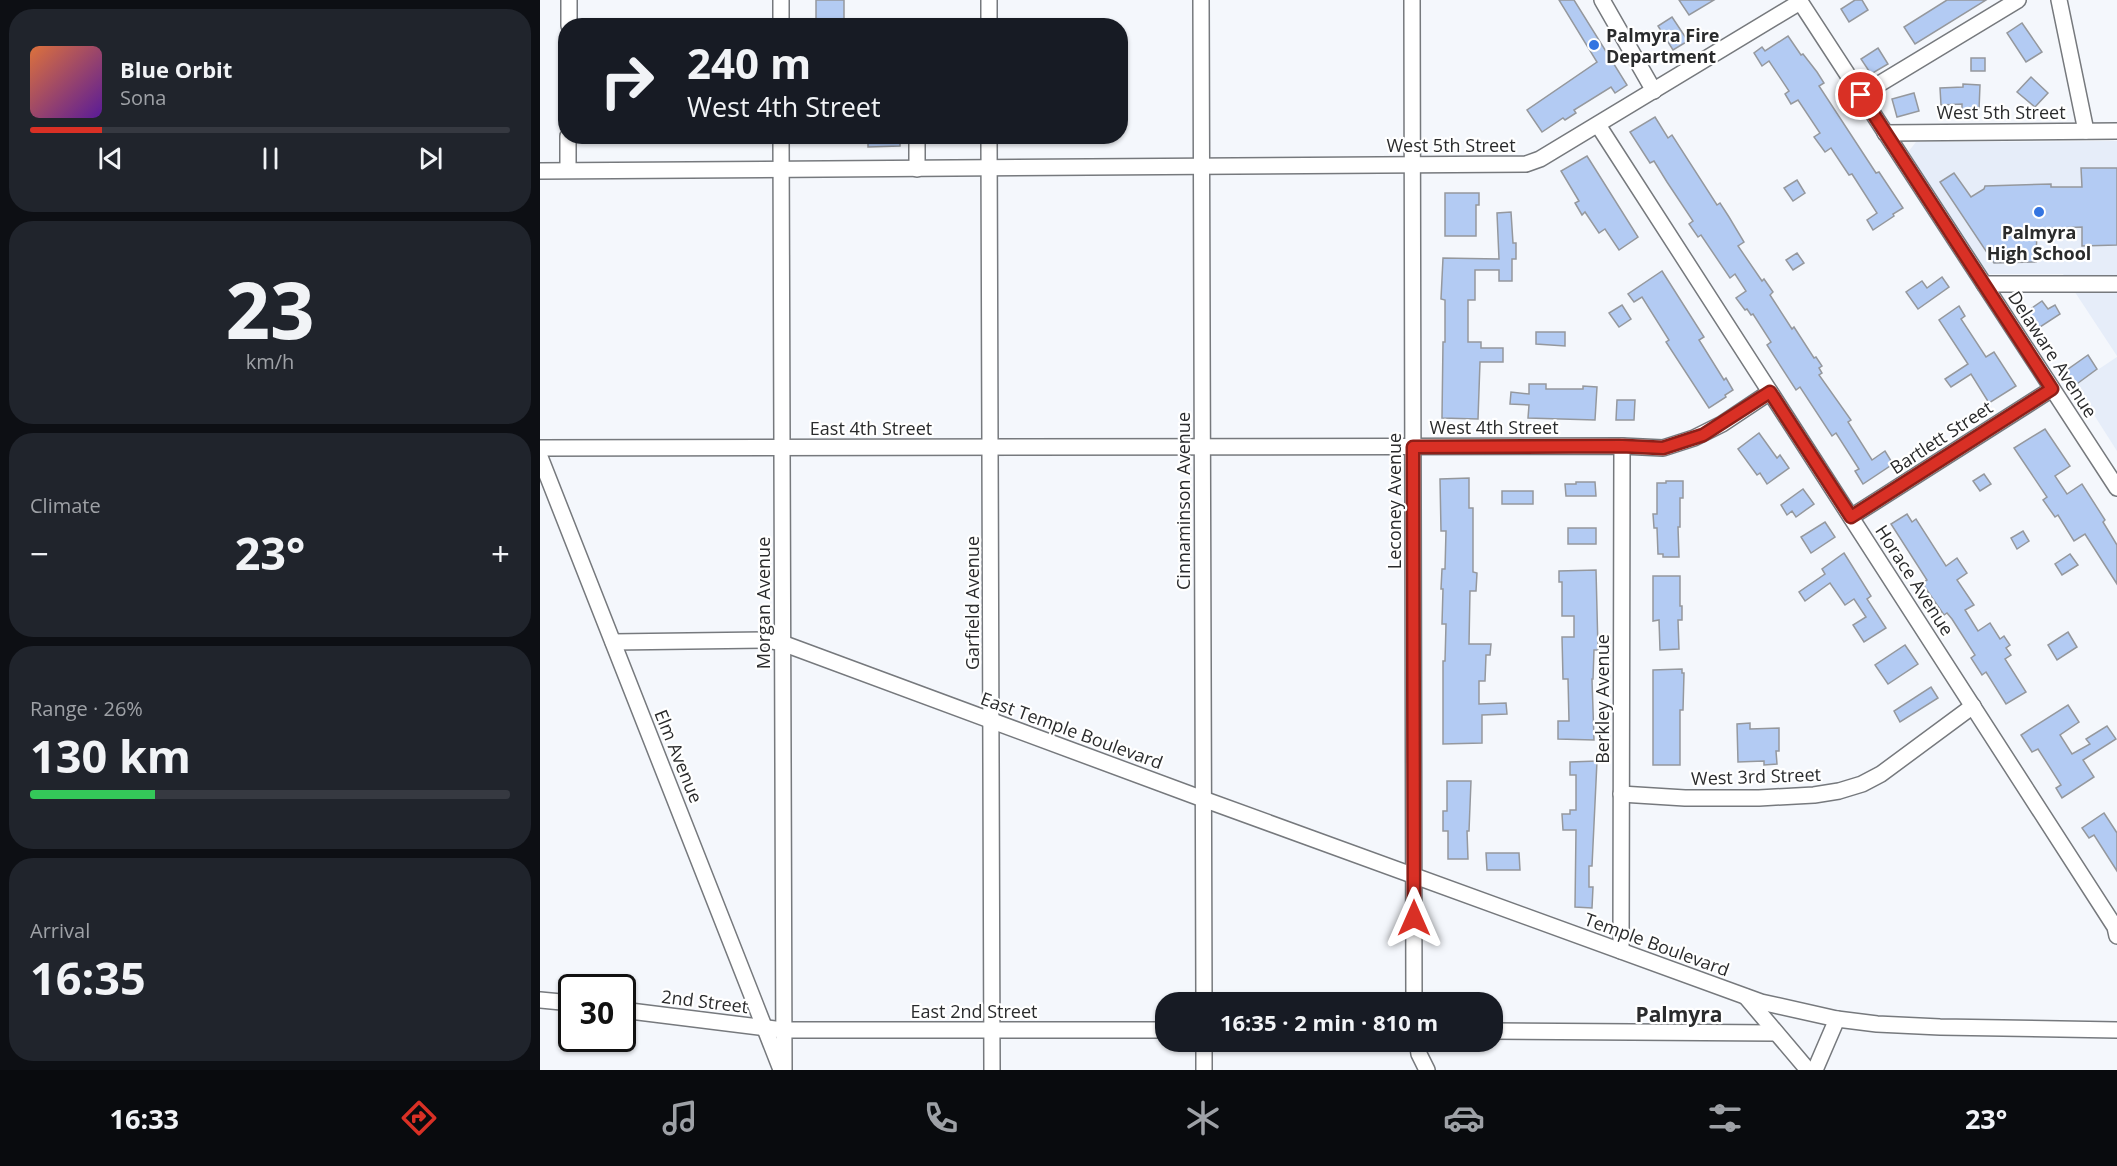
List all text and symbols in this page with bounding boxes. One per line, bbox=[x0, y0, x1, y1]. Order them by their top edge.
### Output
place label: Palmyra Fire Department bbox=[1606, 23, 1719, 68]
text: 240 m bbox=[687, 34, 811, 91]
marker: Palmyra Fire Department bbox=[1587, 38, 1601, 52]
icon: right bbox=[588, 42, 666, 120]
text: Blue Orbit bbox=[120, 54, 232, 84]
pin bbox=[1835, 69, 1886, 120]
icon: arrive bbox=[1844, 78, 1877, 111]
text: Sona bbox=[120, 84, 166, 111]
text: West 4th Street bbox=[687, 88, 881, 125]
street label: West 5th Street bbox=[1936, 100, 2066, 124]
street label: West 5th Street bbox=[1386, 133, 1516, 157]
icon: previous bbox=[94, 142, 127, 175]
icon: pause bbox=[254, 142, 287, 175]
icon: next bbox=[414, 142, 447, 175]
marker: Palmyra High School bbox=[2032, 205, 2046, 219]
place label: Palmyra High School bbox=[1987, 220, 2091, 265]
text: 23 bbox=[225, 256, 315, 362]
street label: Delaware Avenue bbox=[2003, 286, 2103, 422]
text: km/h bbox=[246, 348, 294, 375]
street label: Bartlett Street bbox=[1885, 395, 1997, 479]
street label: Cinnaminson Avenue bbox=[1171, 412, 1195, 590]
street label: West 4th Street bbox=[1429, 415, 1559, 439]
street label: East 4th Street bbox=[810, 416, 932, 440]
street label: Leconey Avenue bbox=[1382, 433, 1406, 569]
text: Climate bbox=[30, 492, 101, 519]
street label: Horace Avenue bbox=[1870, 520, 1960, 640]
text: 23° bbox=[235, 522, 305, 583]
text: − bbox=[30, 531, 49, 576]
text: + bbox=[491, 531, 510, 576]
street label: Garfield Avenue bbox=[960, 536, 984, 670]
street label: Morgan Avenue bbox=[751, 537, 775, 669]
street label: Berkley Avenue bbox=[1590, 634, 1614, 764]
street label: East Temple Boulevard bbox=[978, 686, 1166, 774]
text: Range · 26% bbox=[30, 695, 143, 722]
street label: Elm Avenue bbox=[649, 706, 709, 806]
text: 130 km bbox=[30, 725, 191, 786]
street label: West 3rd Street bbox=[1691, 762, 1821, 790]
position arrow bbox=[1382, 886, 1446, 950]
street label: Temple Boulevard bbox=[1581, 907, 1733, 981]
text: Arrival bbox=[30, 917, 90, 944]
text: 16:35 bbox=[30, 947, 146, 1008]
speed limit sign: 30 bbox=[558, 974, 636, 1052]
street label: 2nd Street bbox=[660, 984, 750, 1018]
street label: East 2nd Street bbox=[911, 999, 1037, 1023]
district label: Palmyra bbox=[1635, 1000, 1723, 1028]
text: 16:35 · 2 min · 810 m bbox=[1220, 1007, 1438, 1037]
icon: directions bbox=[398, 1097, 440, 1139]
icon: music bbox=[659, 1097, 701, 1139]
icon: phone bbox=[920, 1097, 962, 1139]
icon: climate bbox=[1182, 1097, 1224, 1139]
icon: car bbox=[1443, 1097, 1485, 1139]
icon: filters bbox=[1704, 1097, 1746, 1139]
text: 16:33 bbox=[110, 1100, 179, 1137]
text: 23° bbox=[1965, 1100, 2007, 1137]

